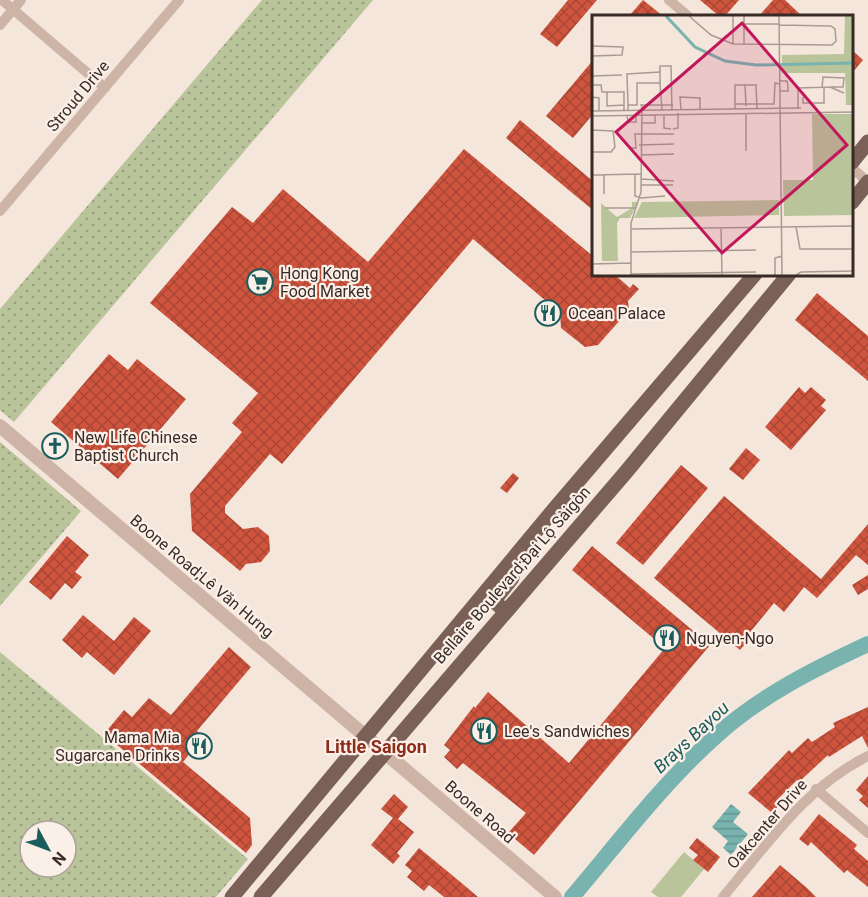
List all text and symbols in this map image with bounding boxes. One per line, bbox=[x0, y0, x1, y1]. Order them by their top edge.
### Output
inset map bbox=[592, 15, 853, 276]
street label: Stroud Drive bbox=[43, 57, 113, 135]
place label: Hong Kong Food Market bbox=[280, 264, 370, 301]
supermarket icon: Hong Kong Food Market bbox=[245, 267, 275, 297]
restaurant icon: Ocean Palace bbox=[533, 298, 563, 328]
place label: Ocean Palace bbox=[568, 304, 666, 323]
place label: New Life Chinese Baptist Church bbox=[74, 428, 197, 465]
church icon: New Life Chinese Baptist Church bbox=[40, 431, 70, 461]
street label: Bellaire Boulevard;Đại Lộ Sàigòn bbox=[430, 482, 594, 668]
street label: Boone Road;Lê Văn Hưng bbox=[127, 511, 277, 641]
restaurant icon: Nguyen-Ngo bbox=[652, 623, 682, 653]
place label: Nguyen-Ngo bbox=[686, 629, 774, 648]
water label: Brays Bayou bbox=[649, 697, 733, 777]
restaurant icon: Lee's Sandwiches bbox=[469, 716, 499, 746]
place label: Lee's Sandwiches bbox=[504, 722, 630, 741]
place label: Mama Mia Sugarcane Drinks bbox=[55, 728, 180, 765]
restaurant icon: Mama Mia Sugarcane Drinks bbox=[184, 731, 214, 761]
district label: Little Saigon bbox=[325, 736, 427, 757]
street label: Oakcenter Drive bbox=[723, 775, 811, 873]
street label: Boone Road bbox=[441, 777, 519, 847]
north arrow bbox=[18, 819, 78, 879]
text: N bbox=[48, 848, 70, 869]

